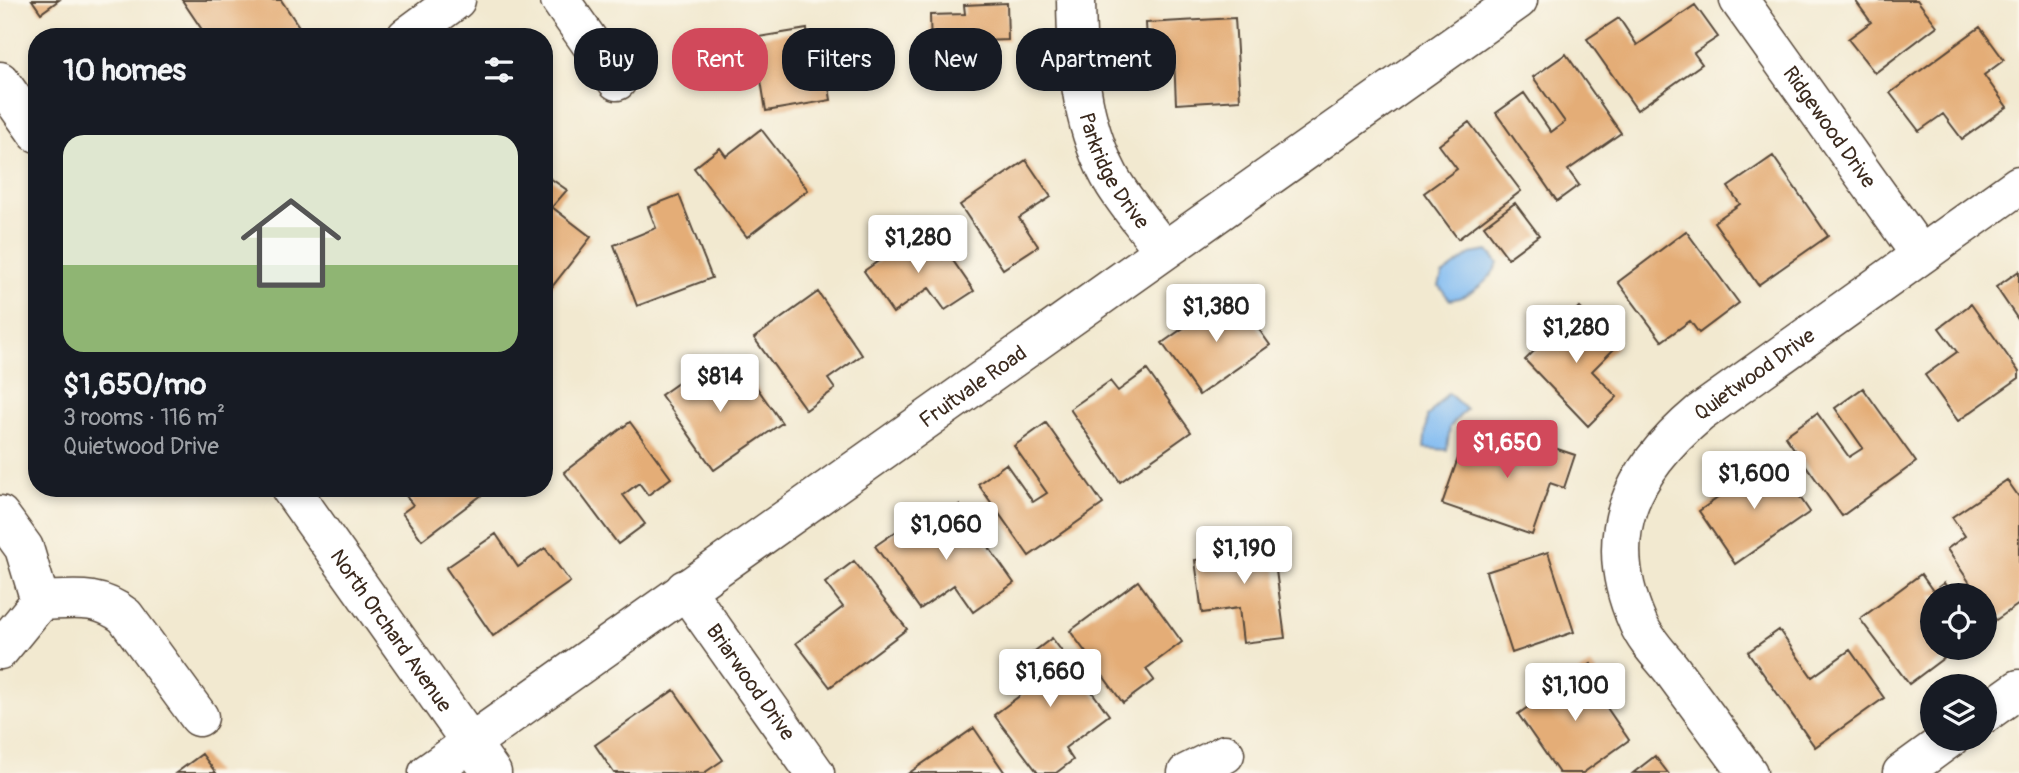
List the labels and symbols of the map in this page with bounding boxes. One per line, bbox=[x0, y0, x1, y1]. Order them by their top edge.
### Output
street label: Ridgewood Drive bbox=[1776, 61, 1882, 194]
street label: Parkridge Drive bbox=[1072, 110, 1155, 235]
pin: $1,280 bbox=[861, 216, 975, 275]
pin: $1,380 bbox=[1159, 284, 1273, 344]
pin: $1,280 bbox=[1519, 306, 1633, 365]
street label: Quietwood Drive bbox=[1689, 322, 1821, 427]
street label: Fruitvale Road bbox=[914, 340, 1032, 434]
pin: $814 bbox=[679, 354, 761, 414]
pin: $1,650 bbox=[1450, 420, 1564, 480]
pin: $1,600 bbox=[1697, 452, 1811, 511]
pin: $1,060 bbox=[889, 503, 1003, 562]
pin: $1,190 bbox=[1187, 526, 1301, 586]
street label: North Orchard Avenue bbox=[324, 544, 458, 718]
street label: Briarwood Drive bbox=[700, 619, 801, 747]
pin: $1,660 bbox=[993, 650, 1107, 709]
pin: $1,100 bbox=[1518, 664, 1632, 723]

